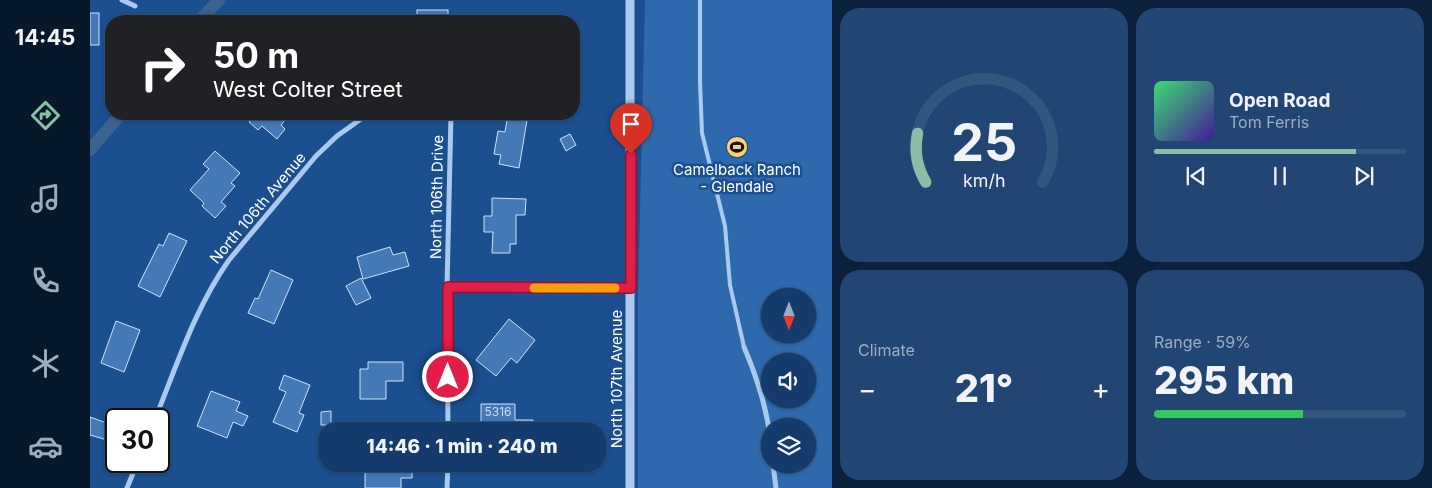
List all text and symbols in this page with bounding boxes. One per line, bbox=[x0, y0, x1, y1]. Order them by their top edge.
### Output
text: 14:45 bbox=[15, 24, 75, 50]
text: 50 m bbox=[213, 34, 299, 76]
icon: right bbox=[130, 35, 195, 100]
text: West Colter Street bbox=[213, 76, 403, 102]
text: Open Road bbox=[1229, 89, 1330, 112]
icon: directions bbox=[28, 98, 63, 133]
pin bbox=[610, 103, 652, 154]
icon: arrive bbox=[617, 110, 645, 138]
text: 25 bbox=[951, 111, 1017, 174]
text: Tom Ferris bbox=[1229, 112, 1309, 132]
street label: North 106th Drive bbox=[426, 135, 447, 259]
sports icon: Camelback Ranch - Glendale bbox=[725, 135, 749, 159]
street label: North 106th Avenue bbox=[205, 148, 310, 267]
place label: Camelback Ranch - Glendale bbox=[673, 160, 801, 196]
icon: previous bbox=[1182, 162, 1210, 190]
icon: pause bbox=[1266, 162, 1294, 190]
icon: next bbox=[1350, 162, 1378, 190]
text: km/h bbox=[963, 170, 1005, 191]
icon: music bbox=[28, 181, 63, 216]
icon: phone bbox=[28, 263, 63, 298]
north arrow bbox=[761, 288, 816, 342]
map controls bbox=[761, 288, 816, 473]
street label: North 107th Avenue bbox=[607, 310, 626, 448]
text: Range · 59% bbox=[1154, 332, 1251, 352]
text: Climate bbox=[858, 340, 915, 360]
icon: climate bbox=[28, 346, 63, 381]
position arrow bbox=[421, 350, 473, 402]
button: sound bbox=[761, 353, 816, 408]
text: 295 km bbox=[1154, 357, 1294, 403]
text: 21° bbox=[955, 365, 1013, 411]
text: − bbox=[858, 372, 877, 406]
text: + bbox=[1091, 372, 1110, 406]
house number: 5316 bbox=[484, 404, 512, 419]
speed limit sign: 30 bbox=[105, 408, 170, 473]
button: layers bbox=[761, 418, 816, 473]
icon: car bbox=[28, 429, 63, 464]
text: 14:46 · 1 min · 240 m bbox=[366, 435, 558, 458]

